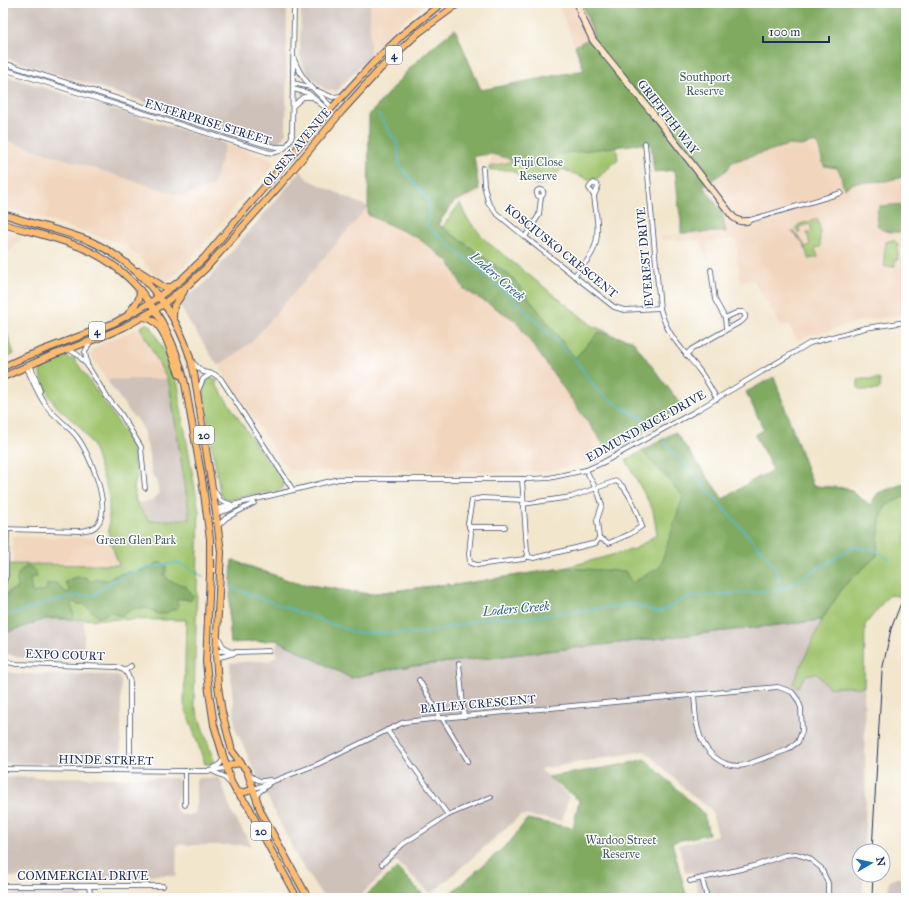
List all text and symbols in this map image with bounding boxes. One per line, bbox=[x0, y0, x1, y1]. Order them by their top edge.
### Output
scale bar bbox=[763, 18, 829, 44]
text: 100 m bbox=[769, 25, 800, 39]
road number: 4 bbox=[386, 46, 402, 64]
park label: Southport Reserve bbox=[679, 70, 731, 98]
street label: GRIFFITH WAY bbox=[635, 77, 702, 157]
street label: ENTERPRISE STREET bbox=[143, 96, 273, 148]
street label: OLSEN AVENUE bbox=[260, 104, 334, 189]
park label: Fuji Close Reserve bbox=[513, 155, 563, 183]
street label: KOSCIUSKO CRESCENT bbox=[502, 201, 620, 301]
street label: EVEREST DRIVE bbox=[634, 206, 656, 307]
water label: Loders Creek bbox=[466, 248, 528, 305]
road number: 4 bbox=[89, 322, 105, 340]
street label: EDMUND RICE DRIVE bbox=[584, 387, 709, 465]
road number: 20 bbox=[194, 426, 214, 444]
park label: Green Glen Park bbox=[96, 533, 176, 547]
water label: Loders Creek bbox=[481, 598, 551, 620]
street label: EXPO COURT bbox=[25, 647, 105, 663]
street label: BAILEY CRESCENT bbox=[420, 692, 536, 716]
street label: HINDE STREET bbox=[58, 752, 154, 768]
road number: 20 bbox=[251, 822, 271, 840]
park label: Wardoo Street Reserve bbox=[585, 833, 657, 861]
north arrow bbox=[851, 843, 891, 883]
text: N bbox=[873, 856, 888, 868]
street label: COMMERCIAL DRIVE bbox=[17, 869, 149, 883]

